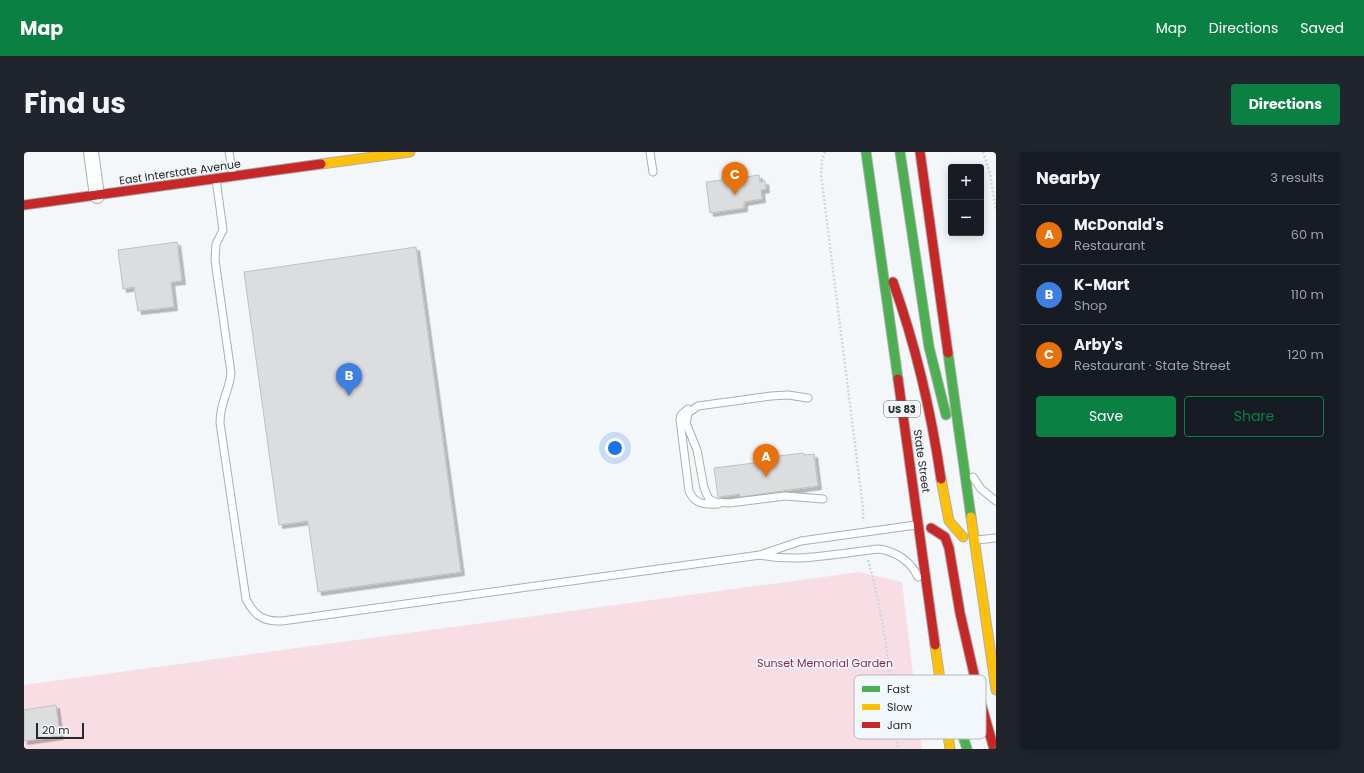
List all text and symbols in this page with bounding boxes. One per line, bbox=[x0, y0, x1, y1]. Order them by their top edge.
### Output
text: Map bbox=[20, 15, 63, 42]
text: Map bbox=[1156, 18, 1187, 38]
text: Directions bbox=[1209, 18, 1278, 38]
text: Saved bbox=[1300, 18, 1344, 38]
text: Find us bbox=[24, 84, 126, 123]
button: Directions bbox=[1231, 84, 1340, 125]
street label: East Interstate Avenue bbox=[118, 156, 242, 188]
pin: C bbox=[722, 162, 748, 195]
map controls bbox=[948, 164, 984, 236]
button: + bbox=[948, 164, 984, 200]
text: Nearby bbox=[1036, 166, 1100, 190]
text: 3 results bbox=[1270, 168, 1324, 187]
button: − bbox=[948, 200, 984, 236]
text: McDonald's bbox=[1074, 214, 1164, 235]
text: A bbox=[1044, 225, 1054, 244]
text: 60 m bbox=[1291, 225, 1324, 244]
text: Restaurant bbox=[1074, 236, 1145, 255]
text: K-Mart bbox=[1074, 274, 1130, 295]
text: B bbox=[1045, 285, 1053, 304]
text: 110 m bbox=[1291, 285, 1324, 304]
text: Shop bbox=[1074, 296, 1107, 315]
text: Arby's bbox=[1074, 334, 1123, 355]
text: C bbox=[1044, 345, 1054, 364]
text: 120 m bbox=[1287, 345, 1324, 364]
text: Restaurant · State Street bbox=[1074, 356, 1230, 375]
pin: B bbox=[336, 363, 362, 396]
button: Save bbox=[1036, 396, 1176, 437]
button: Share bbox=[1184, 396, 1324, 437]
road number: US 83 bbox=[884, 401, 920, 417]
street label: State Street bbox=[910, 428, 934, 494]
your location bbox=[605, 438, 625, 458]
pin: A bbox=[753, 444, 779, 477]
park label: Sunset Memorial Garden bbox=[757, 655, 893, 671]
legend bbox=[854, 675, 986, 739]
text: Fast bbox=[887, 681, 910, 697]
text: Slow bbox=[887, 699, 912, 715]
text: Jam bbox=[887, 717, 912, 733]
scale bar bbox=[36, 721, 84, 740]
text: 20 m bbox=[42, 722, 70, 738]

